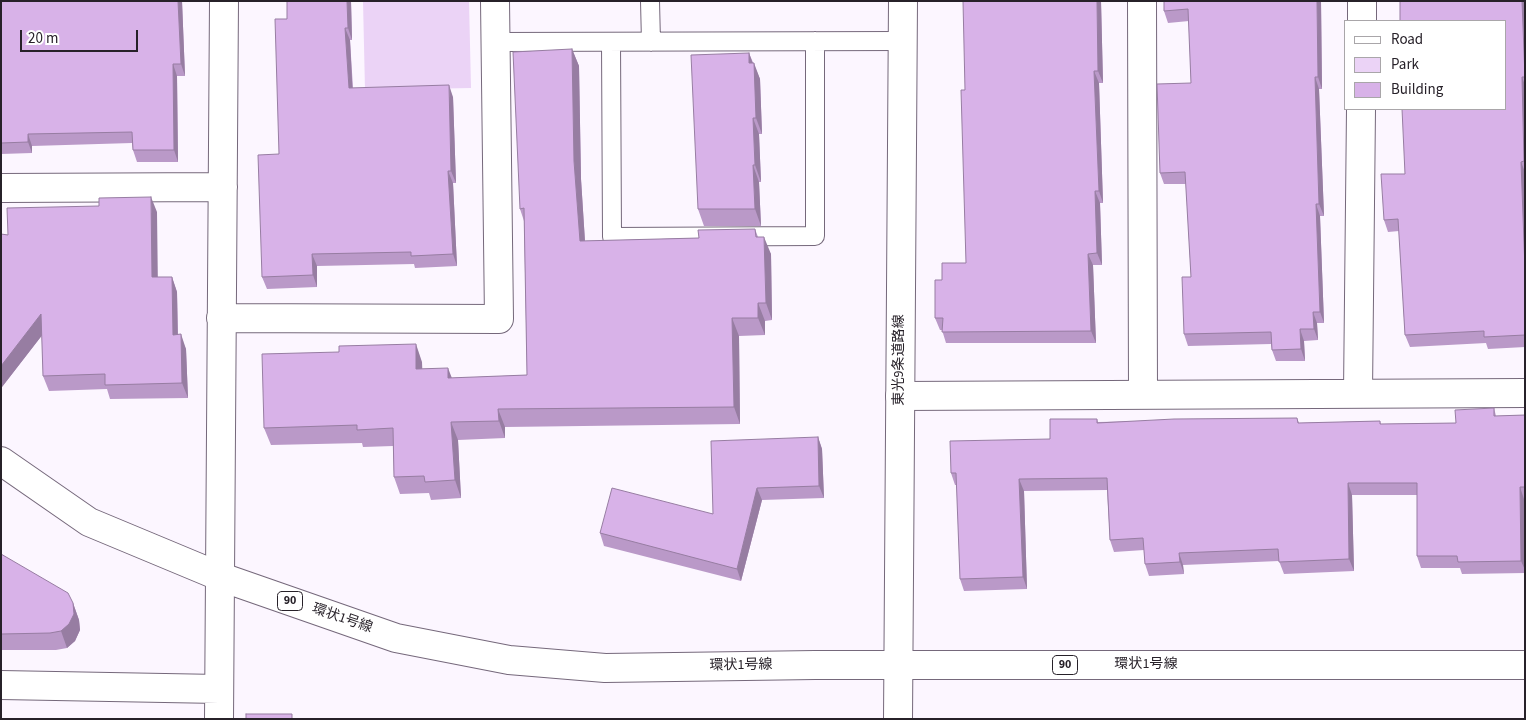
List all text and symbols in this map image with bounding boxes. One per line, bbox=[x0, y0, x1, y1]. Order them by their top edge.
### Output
scale bar bbox=[22, 20, 140, 52]
legend bbox=[1344, 20, 1506, 110]
text: 20 m bbox=[28, 28, 58, 49]
text: Road bbox=[1391, 29, 1423, 50]
text: Park bbox=[1391, 54, 1419, 75]
text: Building bbox=[1391, 79, 1443, 100]
street label: 東光9条道路線 bbox=[892, 315, 908, 405]
road number: 90 bbox=[278, 592, 302, 610]
street label: 環状1号線 bbox=[310, 601, 374, 637]
road number: 90 bbox=[1052, 656, 1078, 674]
street label: 環状1号線 bbox=[709, 657, 773, 675]
street label: 環状1号線 bbox=[1115, 657, 1177, 673]

